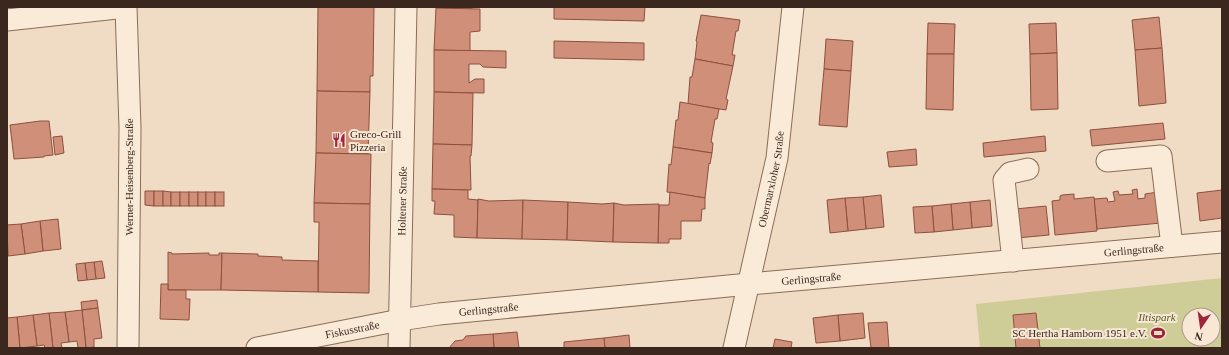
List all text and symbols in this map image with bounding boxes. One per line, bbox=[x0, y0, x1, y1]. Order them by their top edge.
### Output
street label: Werner-Heisenberg-Straße bbox=[123, 118, 135, 236]
place label: Greco-Grill Pizzeria bbox=[350, 128, 401, 153]
street label: Obermarxloher Straße bbox=[756, 130, 786, 228]
restaurant icon: Greco-Grill Pizzeria bbox=[331, 132, 347, 148]
street label: Holtener Straße bbox=[395, 166, 409, 236]
street label: Gerlingstraße bbox=[1103, 241, 1164, 258]
street label: Gerlingstraße bbox=[781, 270, 842, 287]
street label: Gerlingstraße bbox=[458, 300, 519, 318]
north arrow bbox=[1181, 307, 1221, 347]
park label: Iltispark bbox=[1137, 311, 1177, 323]
street label: Fiskusstraße bbox=[324, 318, 380, 341]
sports icon: SC Hertha Hamborn 1951 e.V. bbox=[1150, 325, 1166, 341]
place label: SC Hertha Hamborn 1951 e.V. bbox=[1012, 327, 1147, 339]
text: N bbox=[1193, 330, 1204, 343]

